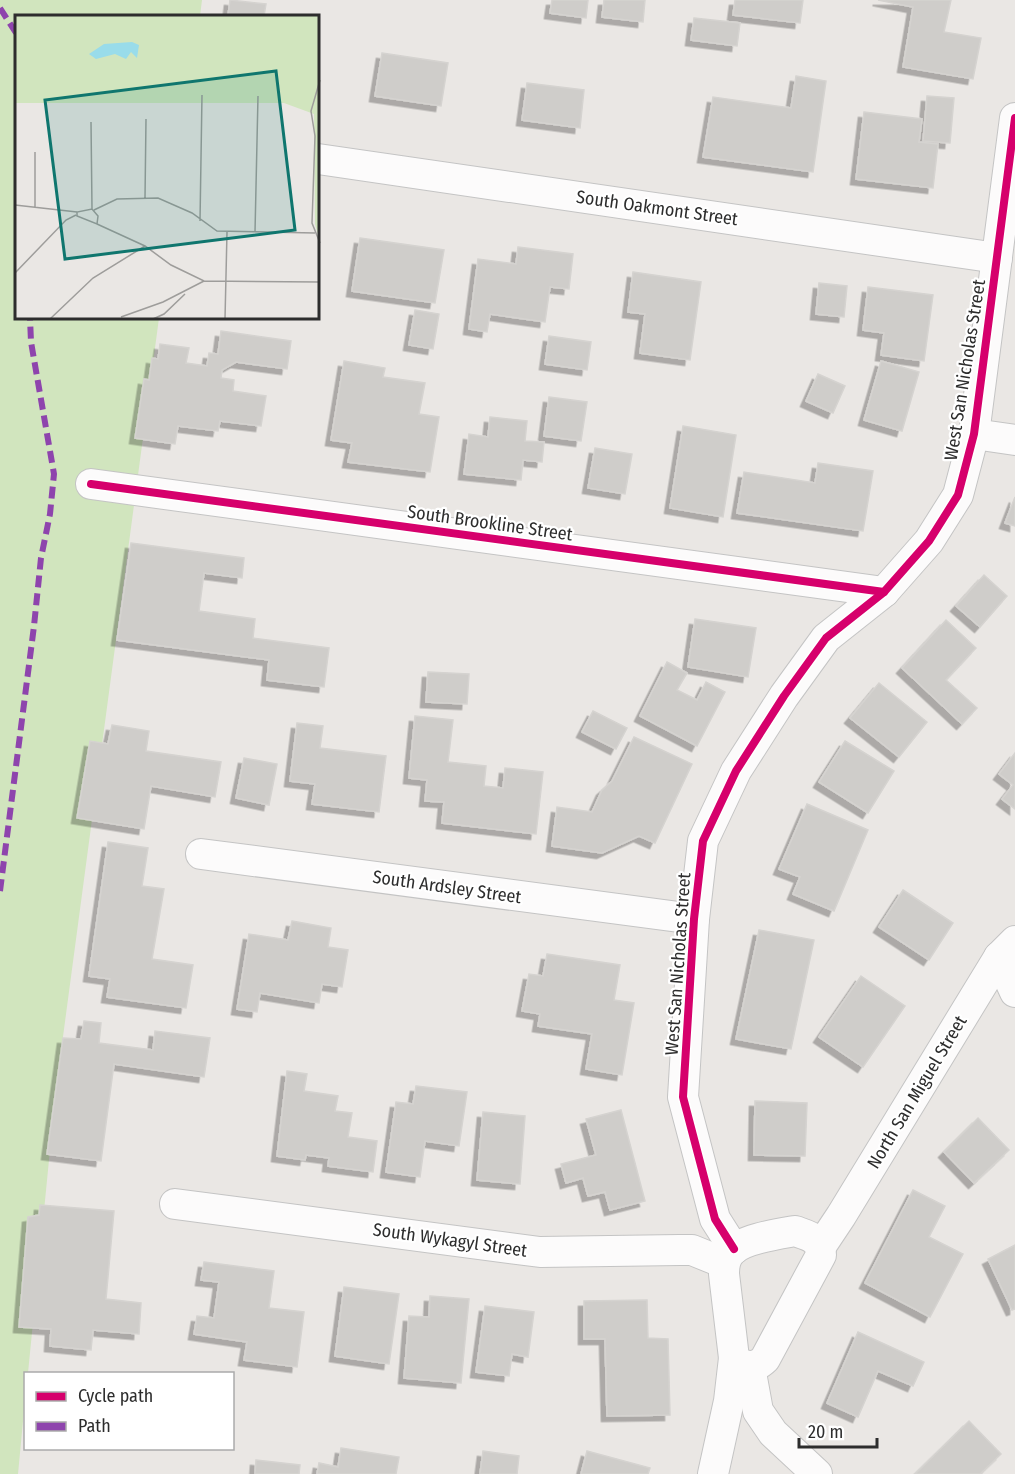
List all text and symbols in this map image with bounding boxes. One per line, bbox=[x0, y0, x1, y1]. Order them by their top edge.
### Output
inset map bbox=[15, 15, 320, 320]
street label: South Oakmont Street bbox=[575, 186, 739, 230]
street label: West San Nicholas Street bbox=[940, 278, 990, 462]
street label: South Brookline Street bbox=[406, 501, 574, 545]
street label: South Ardsley Street bbox=[371, 866, 523, 908]
street label: West San Nicholas Street bbox=[661, 872, 695, 1056]
street label: North San Miguel Street bbox=[863, 1011, 972, 1173]
street label: South Wykagyl Street bbox=[372, 1218, 529, 1262]
legend bbox=[24, 1372, 234, 1450]
text: Cycle path bbox=[78, 1385, 153, 1407]
scale bar bbox=[799, 1411, 877, 1449]
text: Path bbox=[78, 1415, 111, 1437]
text: 20 m bbox=[808, 1421, 843, 1443]

